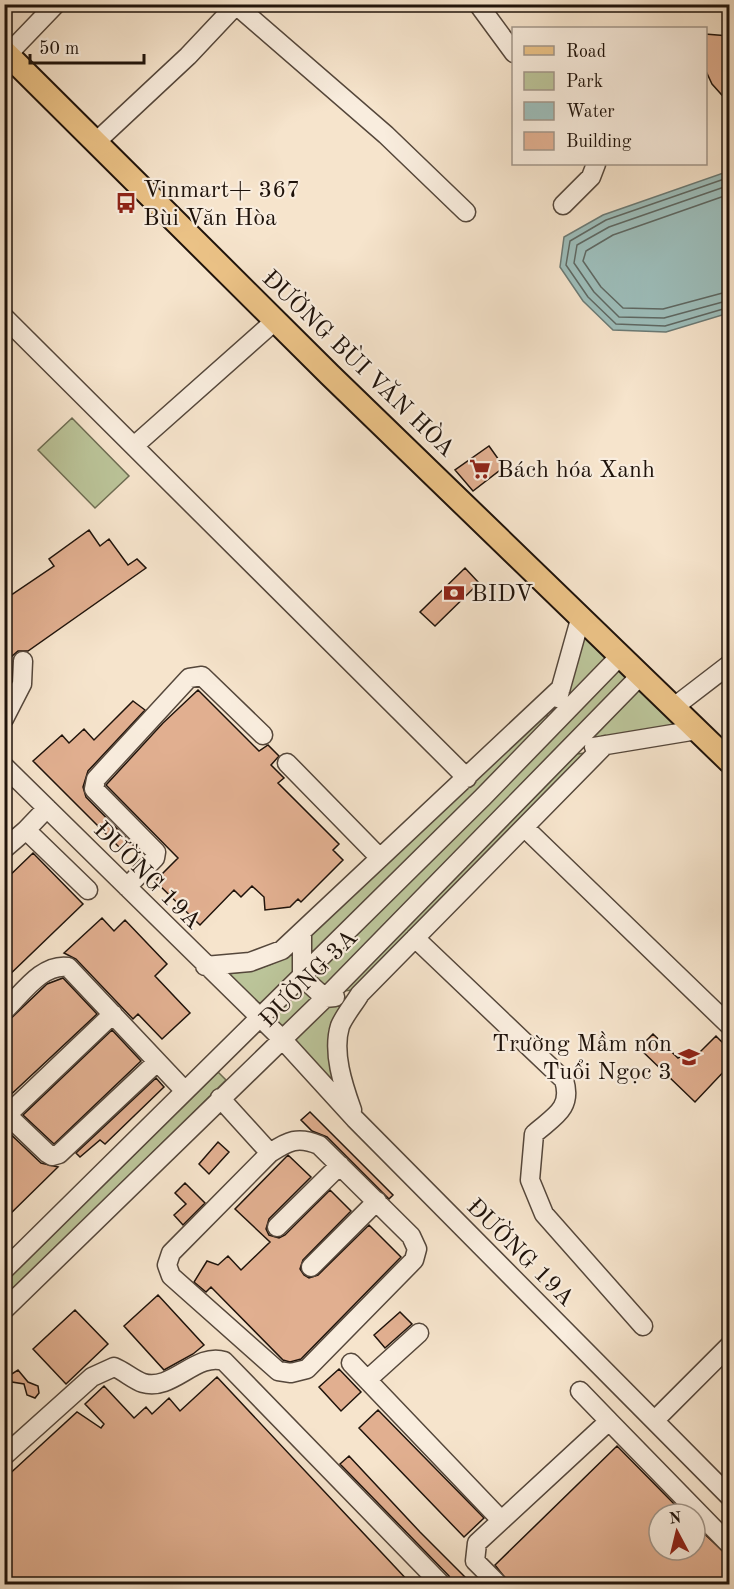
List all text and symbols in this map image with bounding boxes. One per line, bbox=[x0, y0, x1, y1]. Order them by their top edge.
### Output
scale bar bbox=[30, 27, 144, 65]
legend bbox=[512, 27, 707, 165]
text: 50 m bbox=[39, 40, 79, 58]
text: Road bbox=[566, 43, 606, 61]
text: Park bbox=[566, 73, 603, 91]
text: Water bbox=[566, 103, 615, 121]
text: Building bbox=[566, 133, 632, 151]
place label: Vinmart+ 367 Bùi Văn Hòa bbox=[143, 179, 300, 231]
bus stop icon: Vinmart+ 367 Bùi Văn Hòa bbox=[114, 191, 138, 215]
street label: ĐƯỜNG BÙI VĂN HÒA bbox=[257, 263, 462, 462]
supermarket icon: Bách hóa Xanh bbox=[468, 457, 492, 481]
place label: Bách hóa Xanh bbox=[497, 459, 655, 483]
bank icon: BIDV bbox=[442, 581, 466, 605]
place label: BIDV bbox=[471, 583, 533, 607]
street label: ĐƯỜNG 19A bbox=[88, 815, 208, 935]
street label: ĐƯỜNG 3A bbox=[252, 922, 363, 1033]
place label: Trường Mầm non Tuổi Ngọc 3 bbox=[492, 1031, 672, 1085]
school or university icon: Trường Mầm non Tuổi Ngọc 3 bbox=[677, 1045, 701, 1069]
street label: ĐƯỜNG 19A bbox=[461, 1192, 581, 1312]
north arrow bbox=[647, 1502, 707, 1562]
text: N bbox=[668, 1510, 683, 1528]

